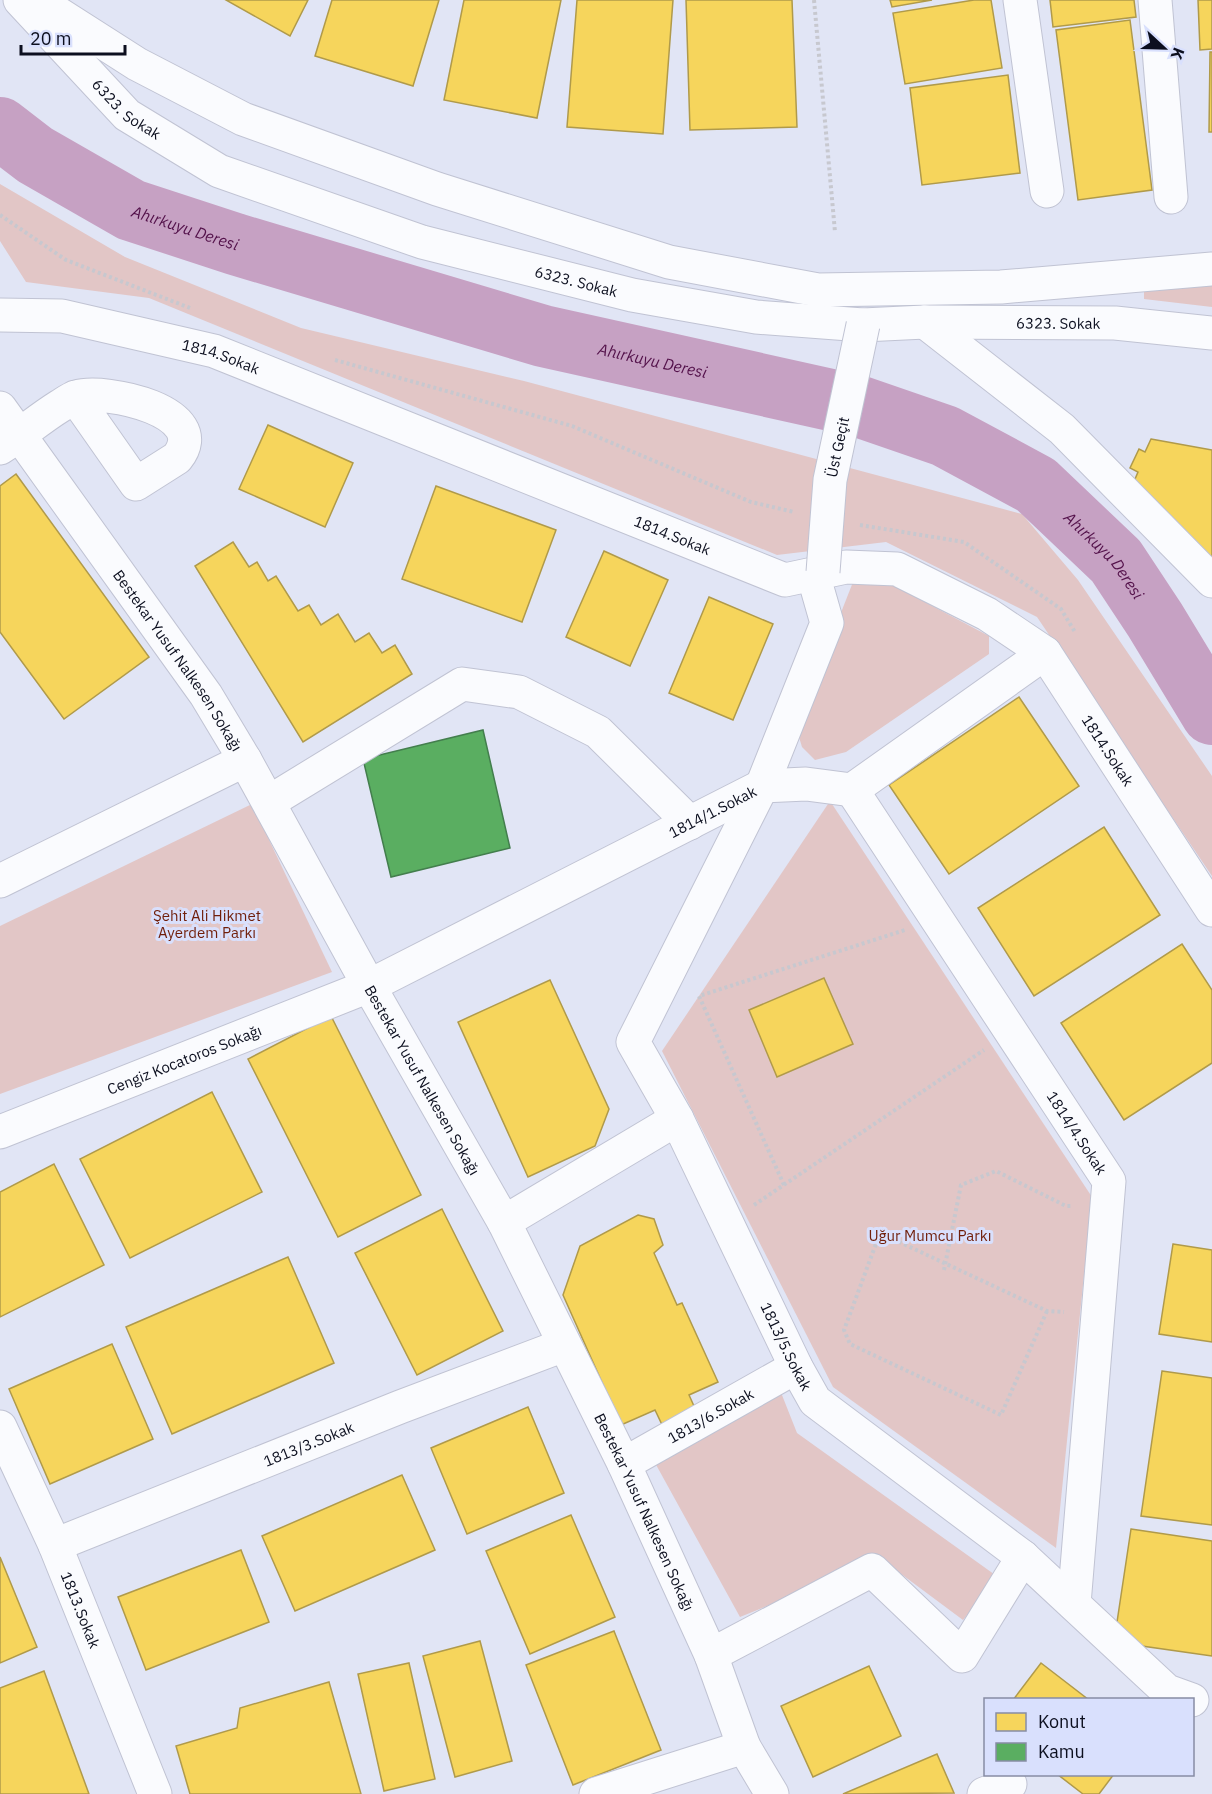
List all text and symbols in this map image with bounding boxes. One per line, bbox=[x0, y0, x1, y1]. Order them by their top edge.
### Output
scale bar bbox=[21, 18, 124, 56]
north arrow bbox=[1134, 18, 1194, 78]
text: 20 m bbox=[30, 27, 72, 50]
text: K bbox=[1167, 45, 1189, 63]
street label: 6323. Sokak bbox=[88, 75, 165, 143]
water label: Ahırkuyu Deresi bbox=[128, 201, 242, 255]
street label: 6323. Sokak bbox=[533, 261, 620, 301]
street label: 6323. Sokak bbox=[1016, 313, 1101, 332]
street label: 1814.Sokak bbox=[180, 334, 263, 378]
water label: Ahırkuyu Deresi bbox=[595, 338, 710, 382]
street label: Üst Geçit bbox=[821, 415, 853, 479]
water label: Ahırkuyu Deresi bbox=[1059, 506, 1149, 603]
street label: 1814.Sokak bbox=[631, 511, 714, 559]
street label: Bestekar Yusuf Nalkesen Sokağı bbox=[110, 566, 247, 754]
street label: 1814.Sokak bbox=[1078, 711, 1138, 789]
street label: 1814/1.Sokak bbox=[665, 781, 759, 842]
park label: Şehit Ali Hikmet Ayerdem Parkı bbox=[153, 906, 261, 942]
street label: Bestekar Yusuf Nalkesen Sokağı bbox=[361, 981, 485, 1178]
street label: Cengiz Kocatoros Sokağı bbox=[104, 1020, 264, 1098]
street label: 1814/4.Sokak bbox=[1043, 1087, 1112, 1178]
park label: Uğur Mumcu Parkı bbox=[868, 1226, 992, 1245]
street label: 1813/5.Sokak bbox=[757, 1299, 817, 1394]
street label: 1813/6.Sokak bbox=[664, 1384, 757, 1447]
street label: Bestekar Yusuf Nalkesen Sokağı bbox=[591, 1410, 699, 1614]
street label: 1813/3.Sokak bbox=[260, 1417, 357, 1470]
street label: 1813.Sokak bbox=[57, 1569, 105, 1651]
legend bbox=[984, 1698, 1194, 1776]
text: Konut bbox=[1038, 1710, 1086, 1733]
text: Kamu bbox=[1038, 1740, 1085, 1763]

